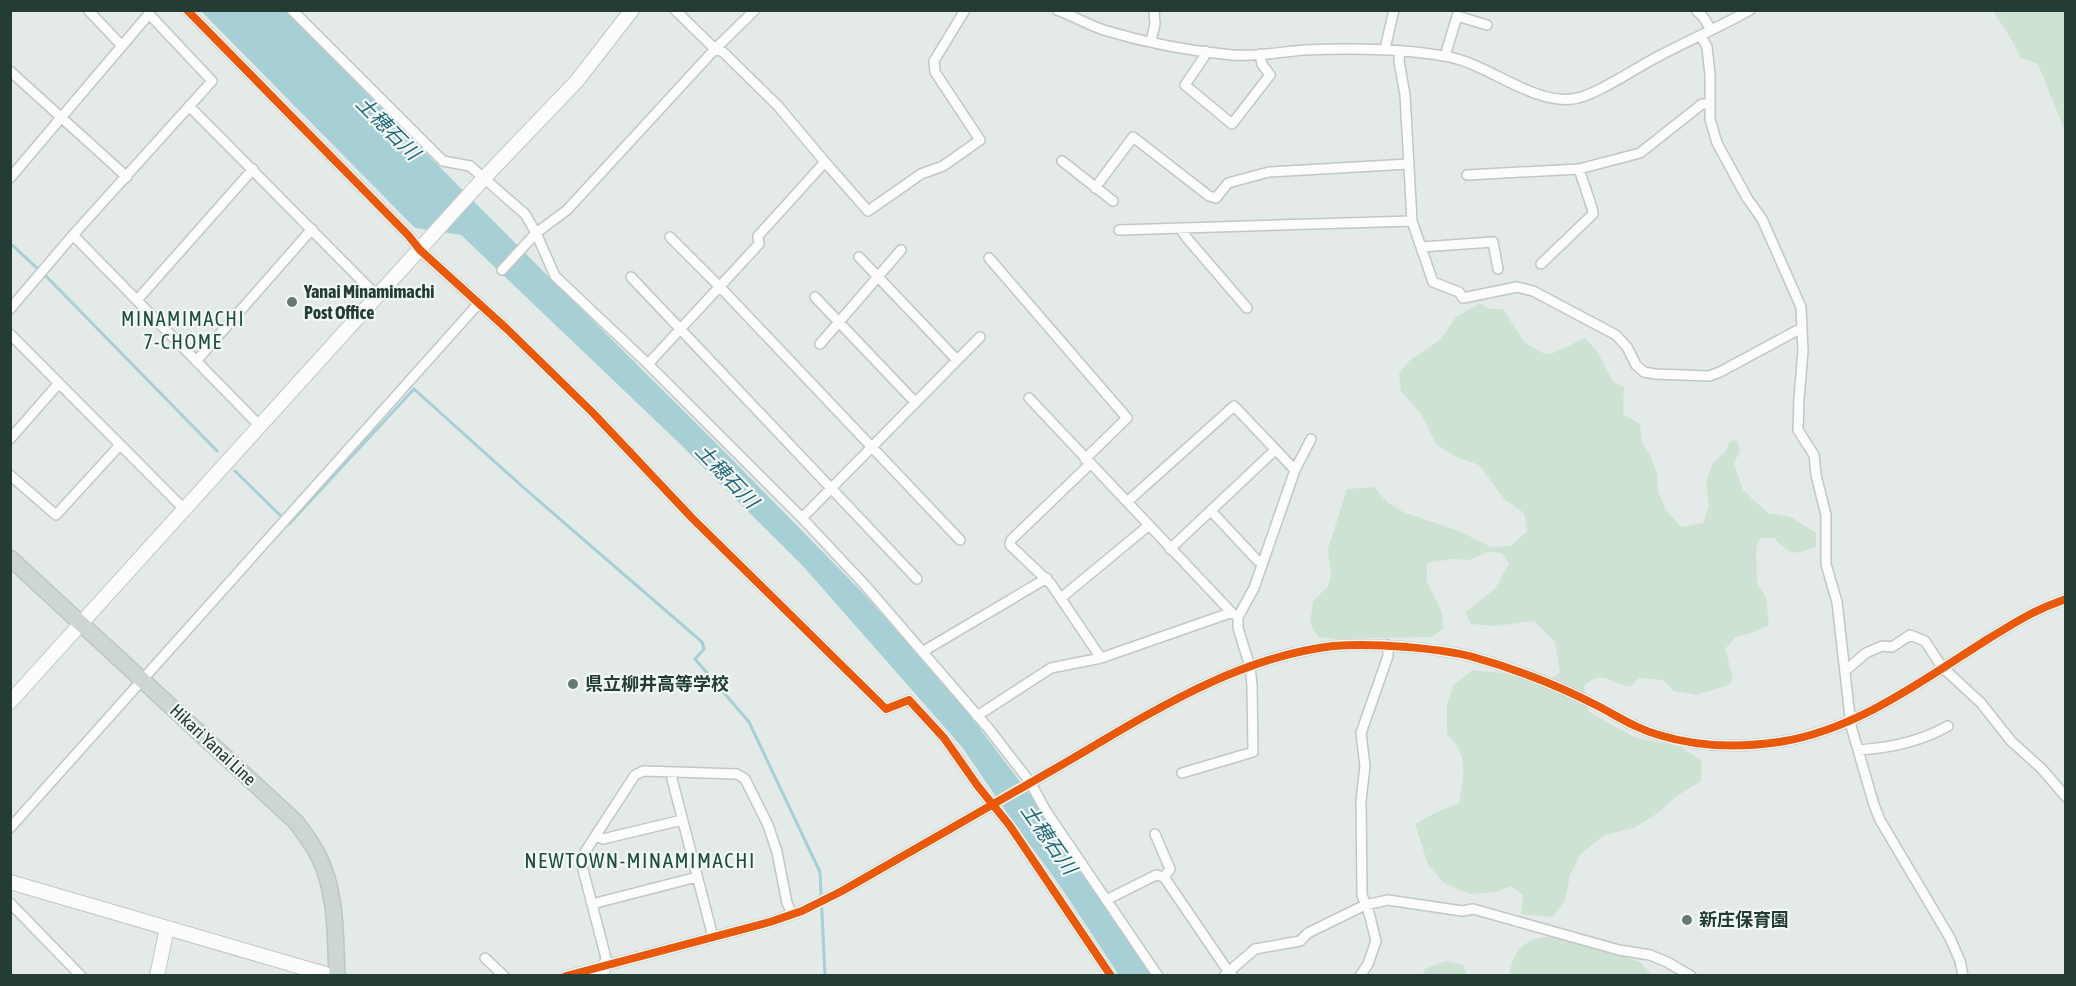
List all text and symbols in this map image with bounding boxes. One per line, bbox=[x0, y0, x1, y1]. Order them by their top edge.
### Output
water label: 土穂石川 bbox=[352, 91, 426, 165]
place label: Yanai Minamimachi Post Office bbox=[303, 281, 434, 323]
marker: Yanai Minamimachi Post Office bbox=[285, 295, 299, 309]
district label: MINAMIMACHI 7-CHOME bbox=[121, 307, 245, 353]
water label: 土穂石川 bbox=[691, 439, 765, 514]
place label: 県立柳井高等学校 bbox=[585, 673, 729, 694]
marker: 県立柳井高等学校 bbox=[566, 677, 580, 691]
street label: Hikari Yanai Line bbox=[166, 700, 261, 790]
water label: 土穂石川 bbox=[1017, 799, 1083, 880]
district label: NEWTOWN-MINAMIMACHI bbox=[524, 848, 756, 872]
place label: 新庄保育園 bbox=[1699, 909, 1789, 930]
marker: 新庄保育園 bbox=[1680, 913, 1694, 927]

